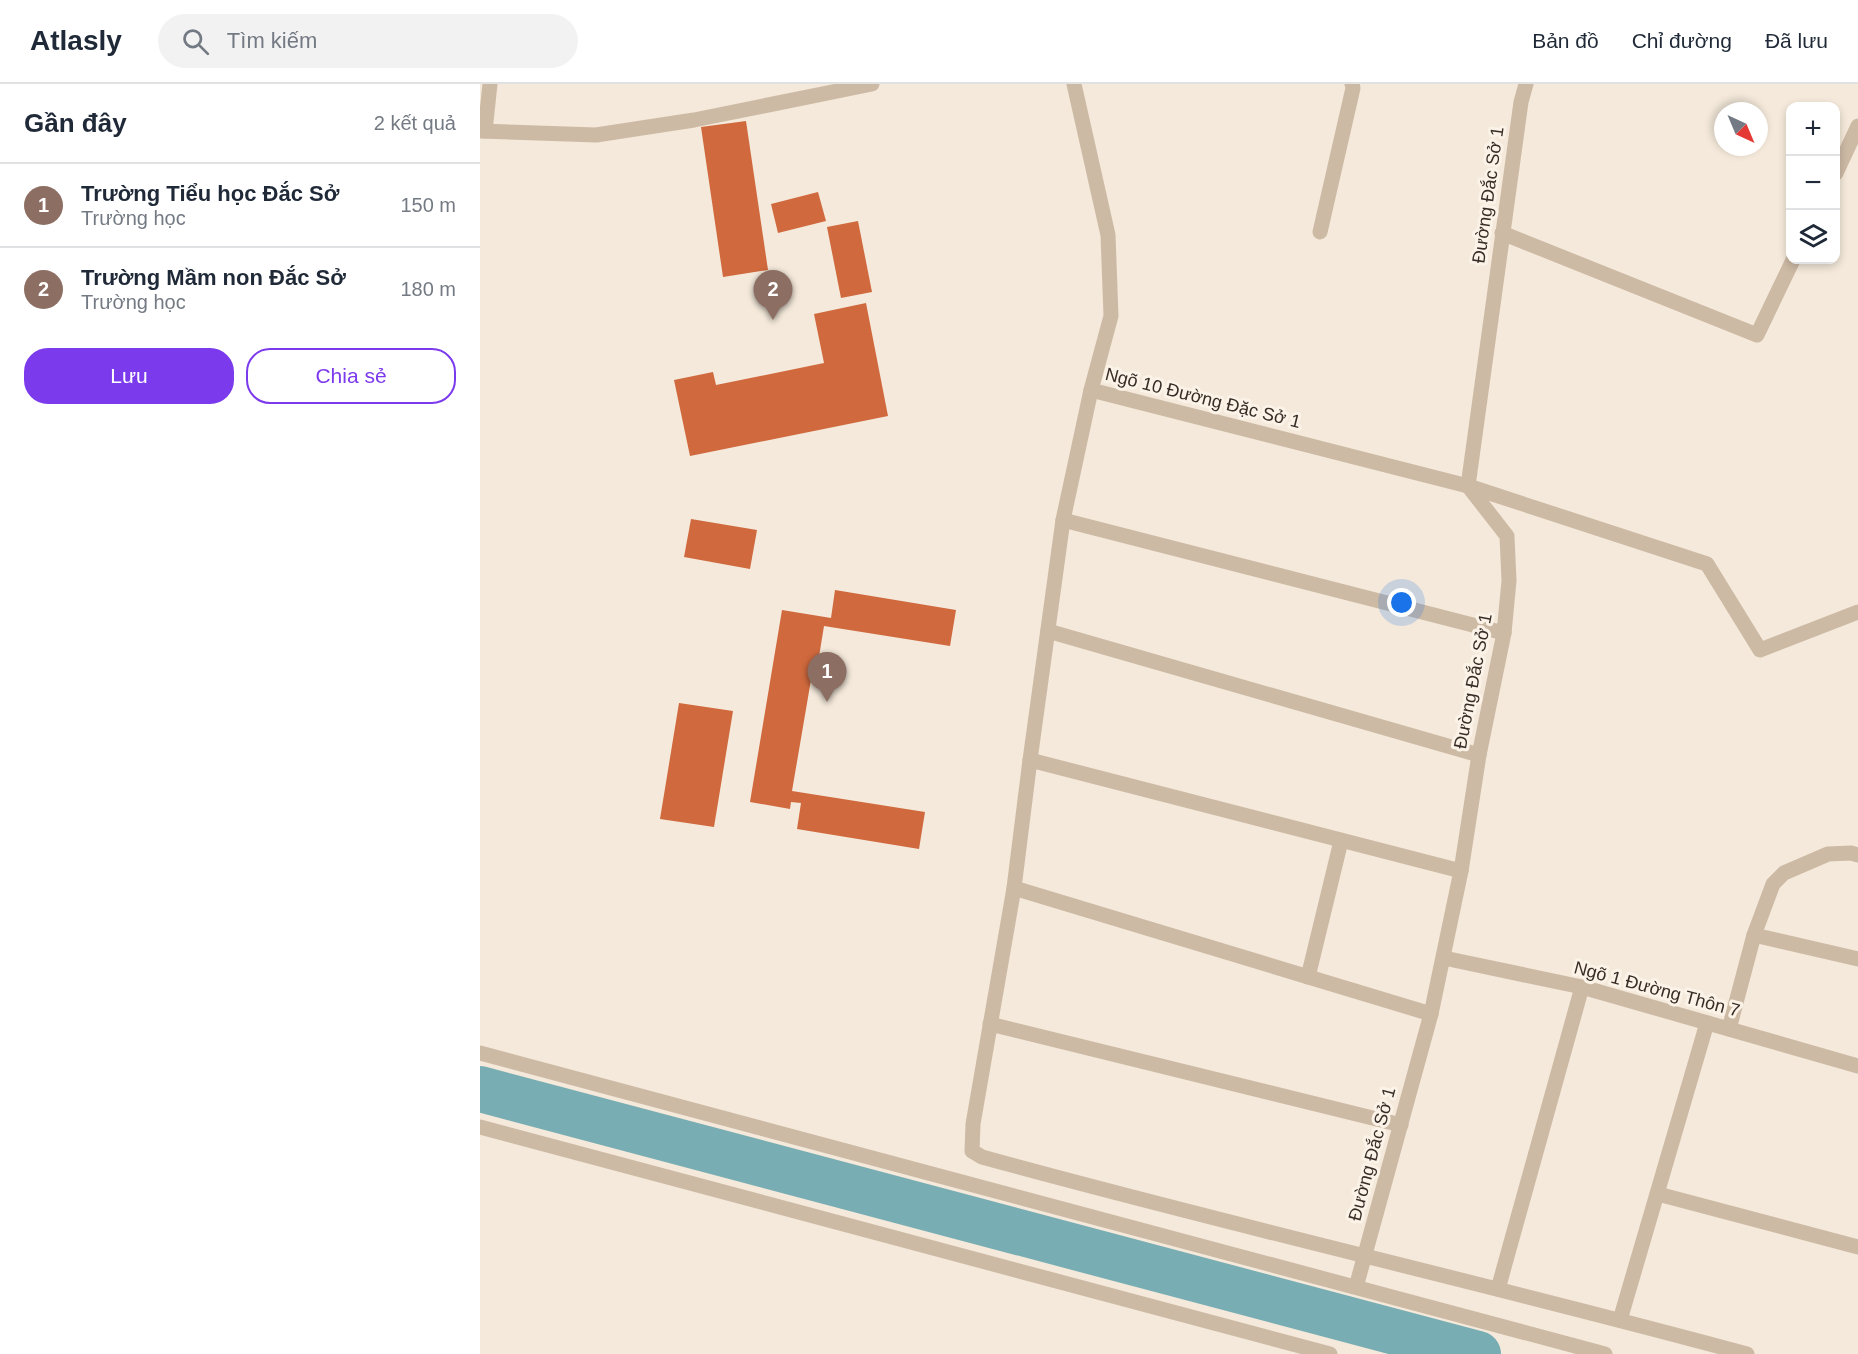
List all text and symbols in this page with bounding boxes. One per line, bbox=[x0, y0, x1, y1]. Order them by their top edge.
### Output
search box bbox=[158, 14, 578, 68]
text: Atlasly bbox=[30, 25, 122, 56]
icon: search bbox=[179, 25, 212, 58]
text: Tìm kiếm bbox=[227, 28, 317, 53]
text: Bản đồ bbox=[1532, 29, 1599, 52]
text: Chỉ đường bbox=[1632, 29, 1732, 52]
text: Đã lưu bbox=[1765, 29, 1828, 52]
north arrow bbox=[1714, 102, 1768, 156]
map controls bbox=[1786, 102, 1840, 264]
button: + bbox=[1786, 102, 1840, 156]
text: Gần đây bbox=[24, 108, 127, 138]
text: 2 kết quả bbox=[374, 112, 456, 134]
street label: Đường Đắc Sở 1 bbox=[1468, 125, 1507, 265]
button: − bbox=[1786, 156, 1840, 210]
text: Trường Tiểu học Đắc Sở bbox=[81, 181, 339, 206]
text: 1 bbox=[38, 194, 49, 216]
text: 150 m bbox=[400, 194, 456, 216]
text: Trường học bbox=[81, 207, 186, 229]
button: layers bbox=[1786, 210, 1840, 264]
text: Trường Mầm non Đắc Sở bbox=[81, 265, 346, 290]
pin: 2 bbox=[754, 270, 792, 320]
text: 2 bbox=[38, 278, 49, 300]
text: 180 m bbox=[400, 278, 456, 300]
text: Trường học bbox=[81, 291, 186, 313]
button: Lưu bbox=[24, 348, 234, 404]
button: Chia sẻ bbox=[246, 348, 456, 404]
street label: Ngõ 10 Đường Đặc Sở 1 bbox=[1103, 364, 1303, 432]
your location bbox=[1387, 588, 1416, 617]
street label: Đường Đắc Sở 1 bbox=[1449, 611, 1496, 751]
pin: 1 bbox=[808, 652, 846, 702]
street label: Ngõ 1 Đường Thôn 7 bbox=[1572, 957, 1742, 1021]
street label: Đường Đắc Sở 1 bbox=[1344, 1085, 1399, 1223]

